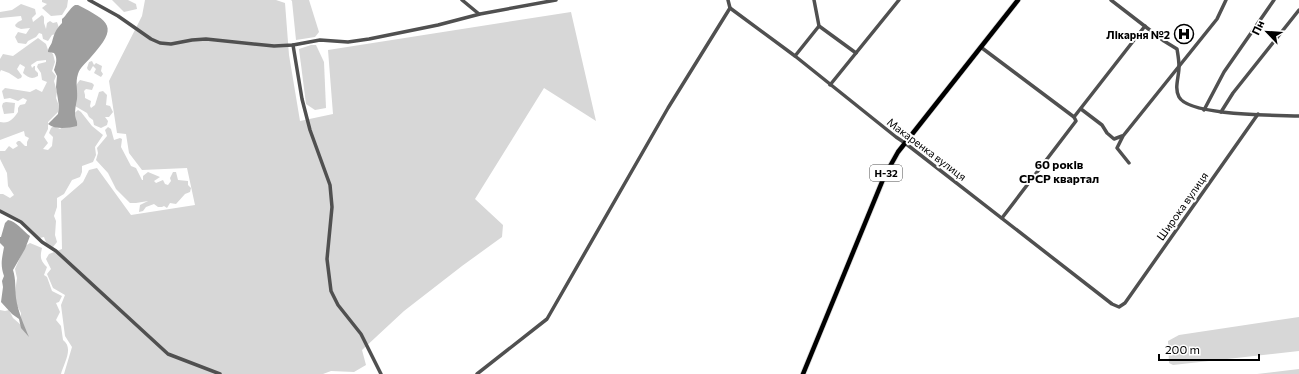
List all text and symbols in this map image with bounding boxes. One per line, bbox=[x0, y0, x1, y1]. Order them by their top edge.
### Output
north arrow bbox=[1247, 12, 1287, 52]
text: Пн bbox=[1249, 18, 1266, 37]
hospital icon: Лікарня №2 bbox=[1173, 23, 1195, 45]
place label: Лікарня №2 bbox=[1106, 28, 1170, 41]
street label: Макаренка вулиця bbox=[885, 115, 969, 183]
district label: 60 років СРСР квартал bbox=[1019, 157, 1099, 185]
road number: Н-32 bbox=[870, 165, 902, 181]
street label: Широка вулиця bbox=[1154, 169, 1210, 243]
scale bar bbox=[1159, 336, 1259, 362]
text: 200 m bbox=[1165, 342, 1200, 356]

